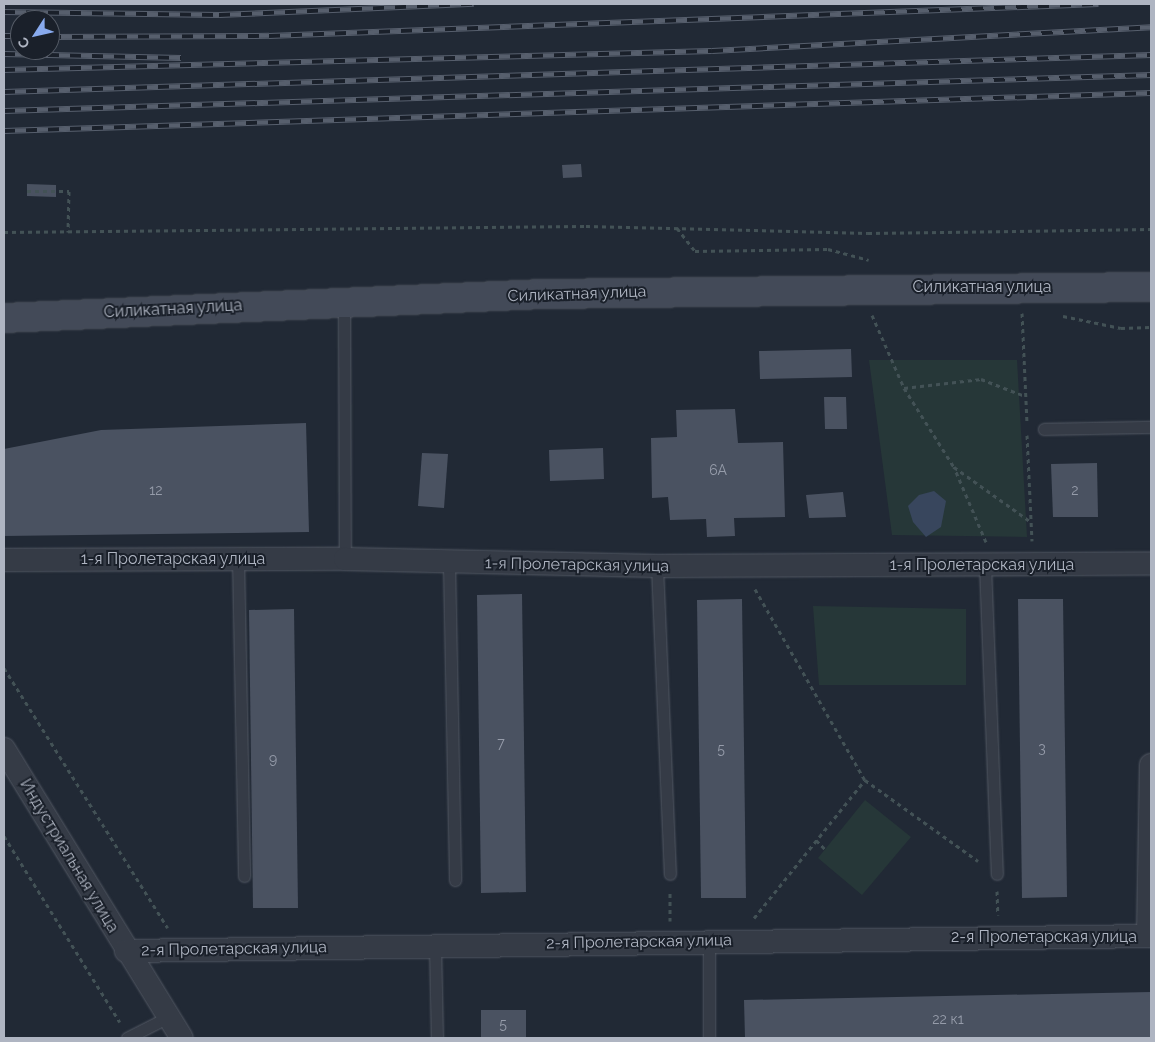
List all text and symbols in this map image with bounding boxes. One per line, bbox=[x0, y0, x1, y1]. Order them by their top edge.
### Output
north arrow bbox=[10, 10, 60, 60]
text: С bbox=[14, 35, 33, 52]
street label: Силикатная улица bbox=[912, 277, 1052, 297]
street label: Силикатная улица bbox=[507, 282, 647, 306]
street label: Силикатная улица bbox=[103, 296, 243, 322]
house number: 6А bbox=[709, 462, 727, 478]
house number: 12 bbox=[149, 482, 163, 498]
house number: 2 bbox=[1071, 482, 1079, 498]
street label: 1-я Пролетарская улица bbox=[81, 549, 265, 569]
street label: 1-я Пролетарская улица bbox=[484, 554, 670, 576]
street label: 1-я Пролетарская улица bbox=[890, 555, 1074, 575]
house number: 7 bbox=[497, 735, 505, 751]
house number: 3 bbox=[1038, 740, 1046, 756]
house number: 5 bbox=[717, 741, 725, 757]
house number: 9 bbox=[269, 751, 277, 767]
street label: Индустриальная улица bbox=[15, 776, 123, 936]
street label: 2-я Пролетарская улица bbox=[951, 927, 1137, 947]
street label: 2-я Пролетарская улица bbox=[546, 931, 732, 953]
street label: 2-я Пролетарская улица bbox=[141, 938, 327, 960]
house number: 22 к1 bbox=[932, 1011, 964, 1027]
house number: 5 bbox=[499, 1016, 507, 1032]

